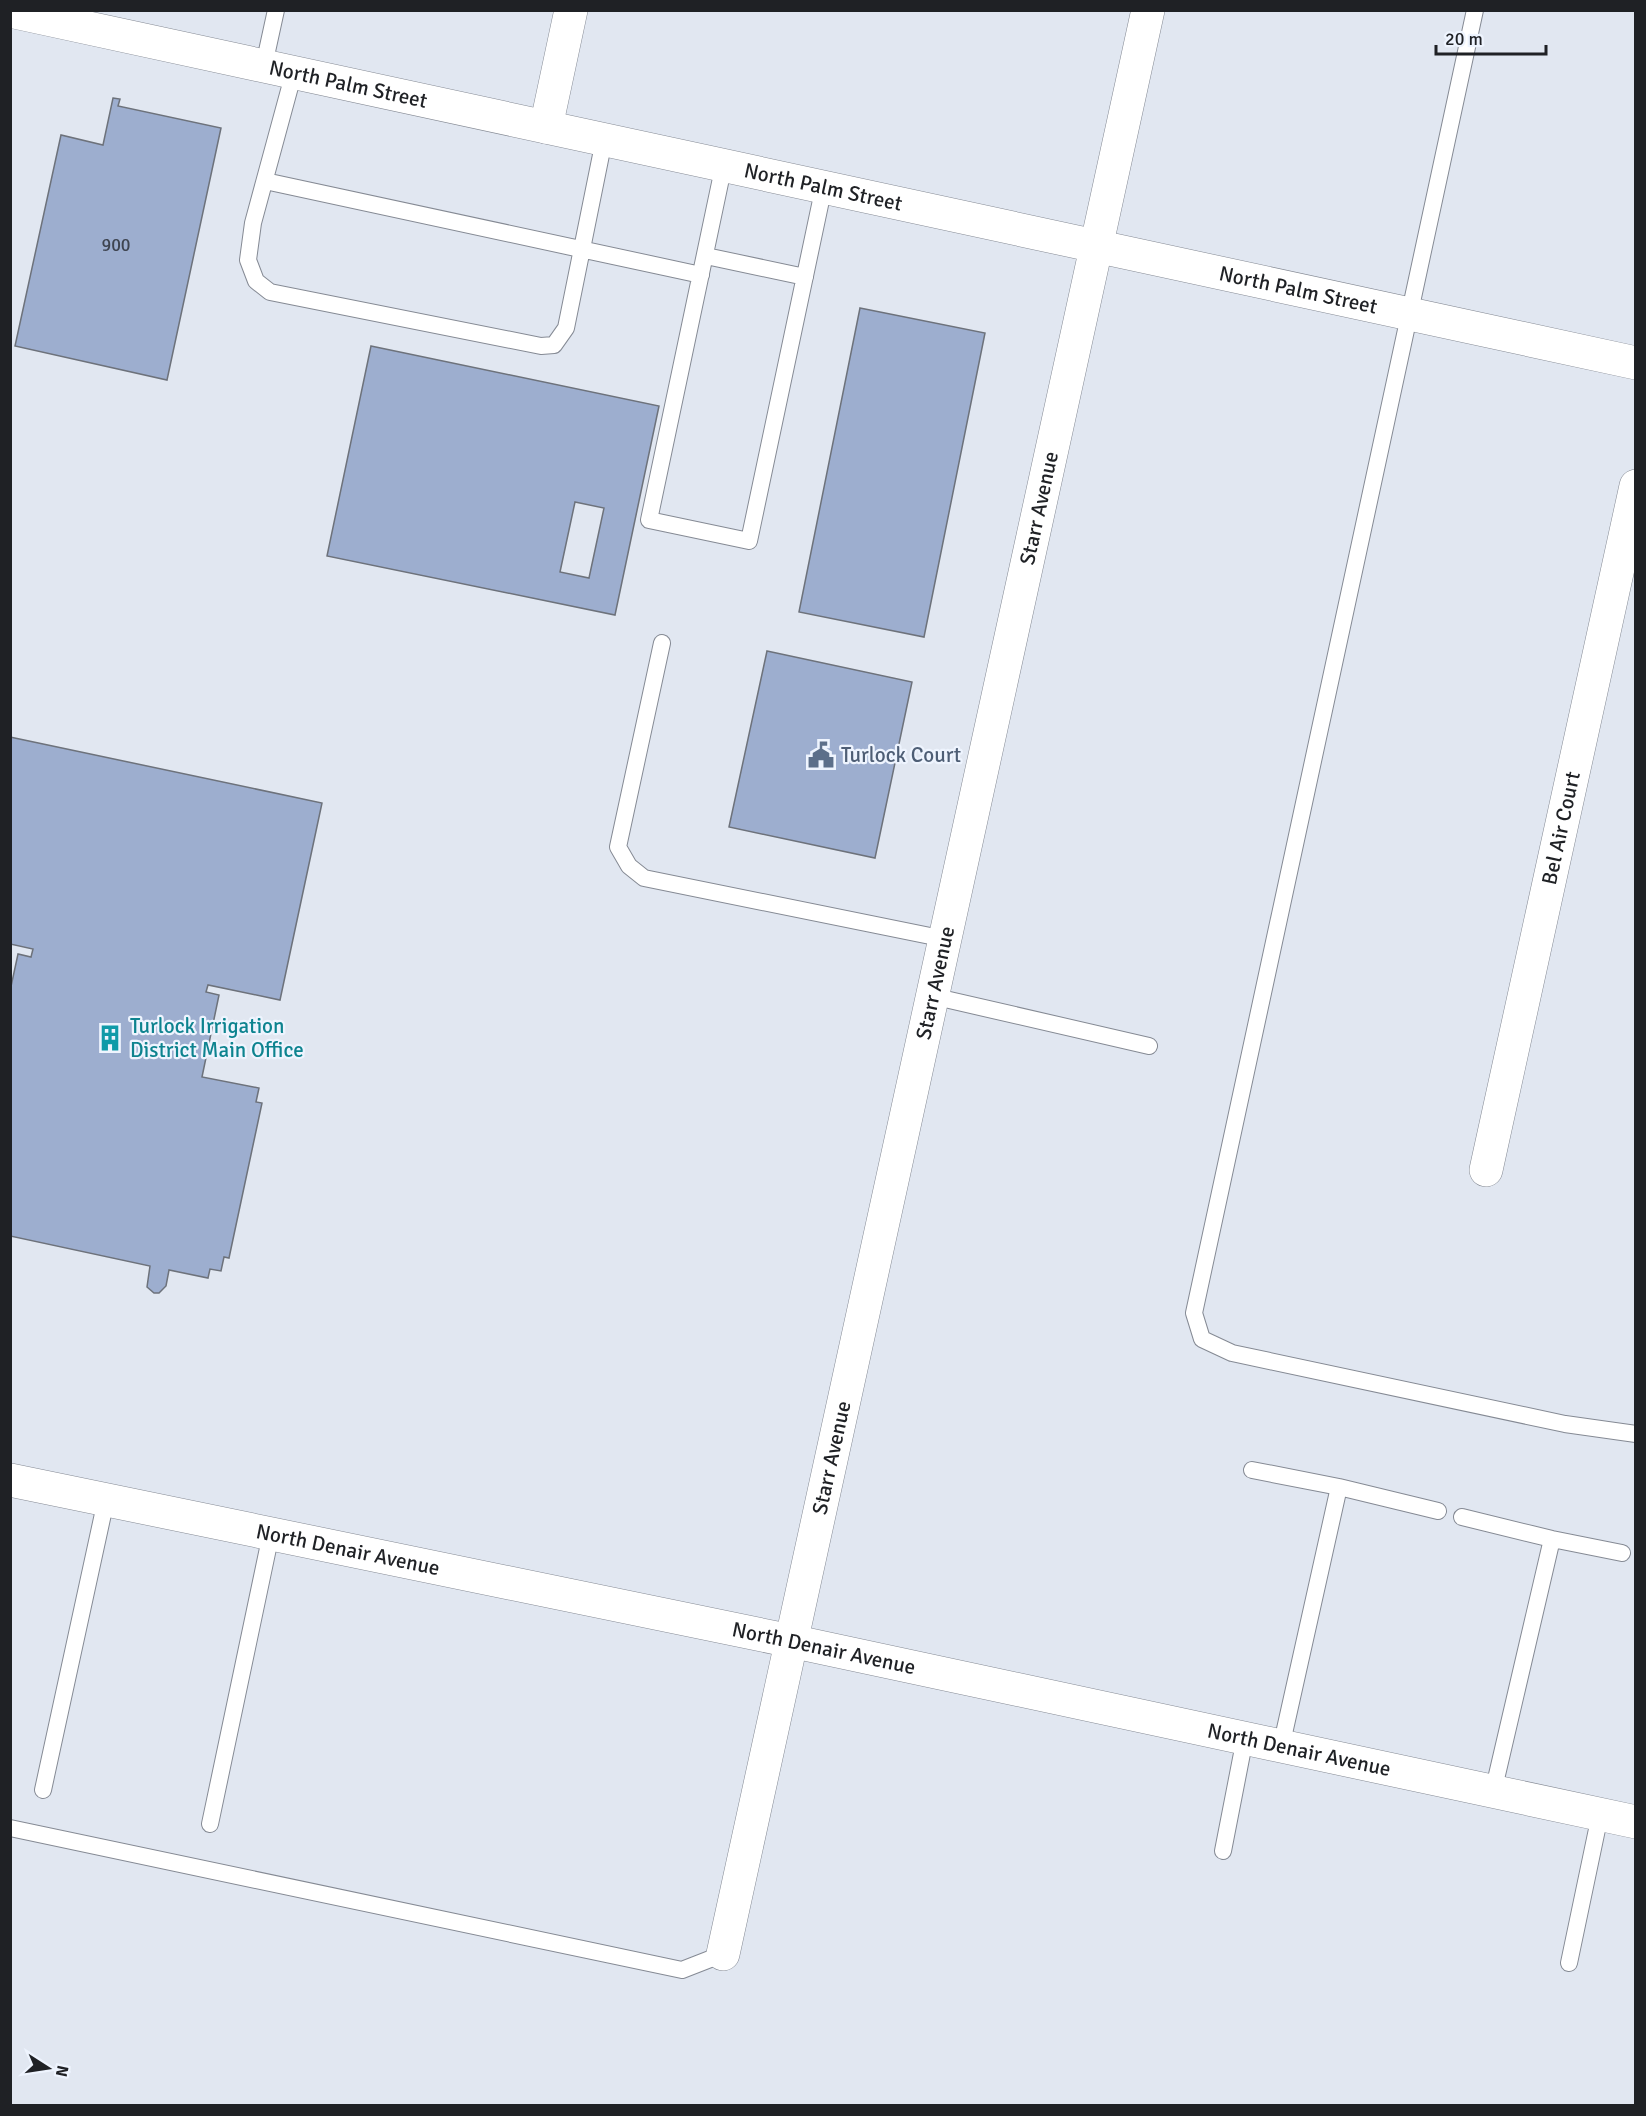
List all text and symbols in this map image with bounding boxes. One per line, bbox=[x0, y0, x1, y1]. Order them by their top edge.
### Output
scale bar bbox=[1436, 18, 1546, 56]
text: 20 m bbox=[1445, 28, 1483, 50]
street label: North Palm Street bbox=[267, 54, 430, 114]
street label: North Palm Street bbox=[742, 157, 905, 217]
house number: 900 bbox=[101, 234, 131, 256]
street label: North Palm Street bbox=[1217, 260, 1380, 320]
street label: Starr Avenue bbox=[1014, 449, 1064, 567]
public building icon: Turlock Court bbox=[806, 740, 836, 770]
place label: Turlock Court bbox=[841, 742, 961, 768]
street label: Bel Air Court bbox=[1536, 769, 1586, 887]
street label: Starr Avenue bbox=[910, 924, 960, 1042]
place label: Turlock Irrigation District Main Office bbox=[130, 1013, 304, 1063]
building icon: Turlock Irrigation District Main Office bbox=[95, 1023, 125, 1053]
street label: Starr Avenue bbox=[806, 1399, 857, 1517]
street label: North Denair Avenue bbox=[254, 1518, 442, 1581]
street label: North Denair Avenue bbox=[730, 1616, 918, 1680]
street label: North Denair Avenue bbox=[1205, 1718, 1393, 1782]
north arrow bbox=[18, 2038, 78, 2098]
text: N bbox=[51, 2063, 73, 2078]

